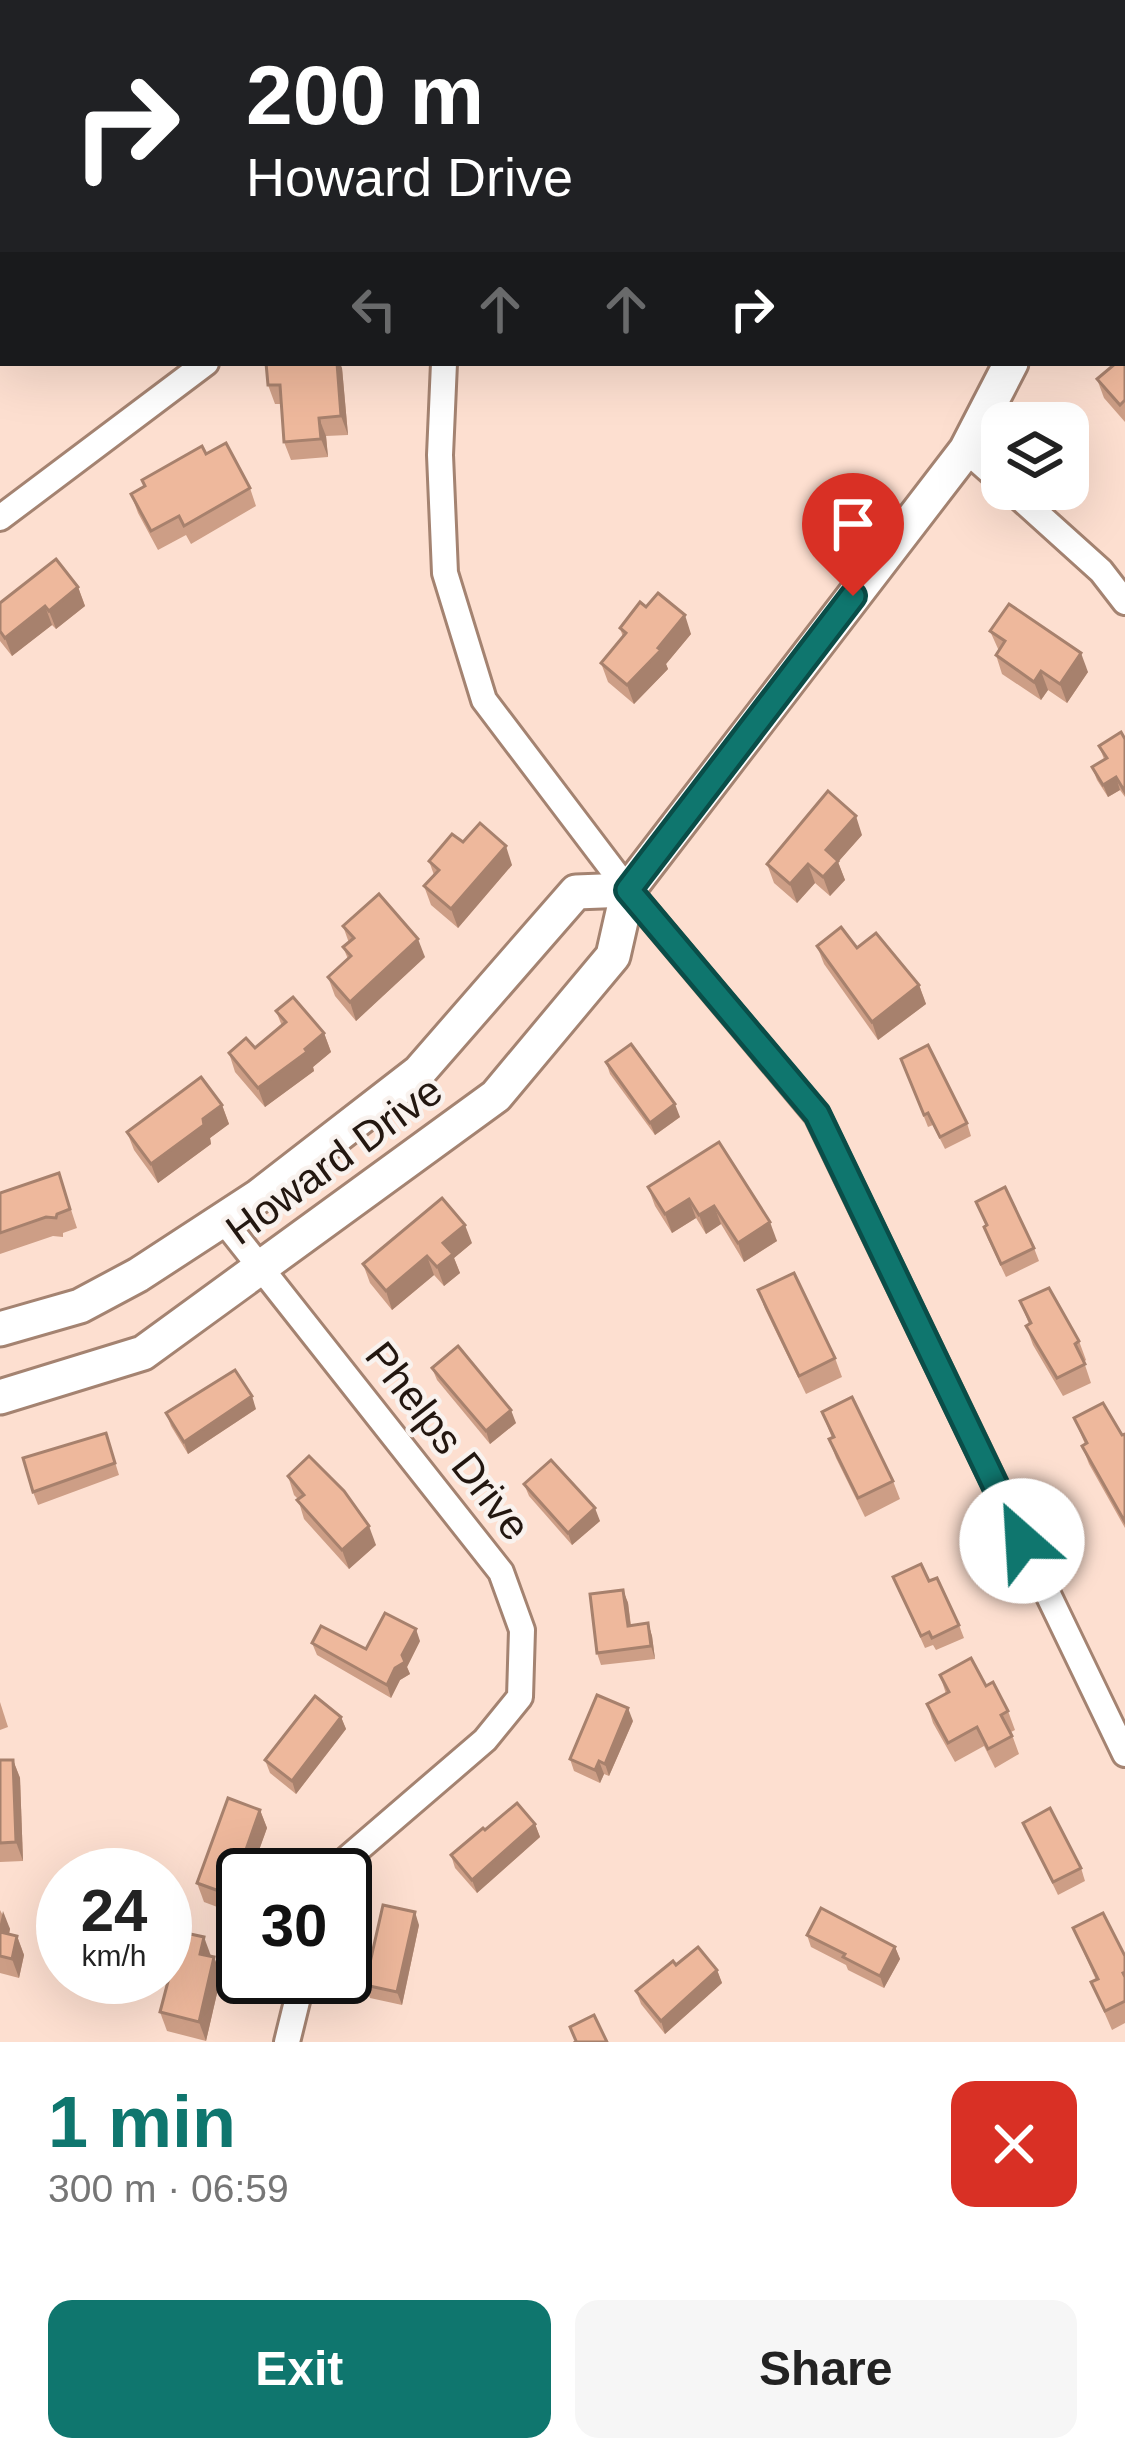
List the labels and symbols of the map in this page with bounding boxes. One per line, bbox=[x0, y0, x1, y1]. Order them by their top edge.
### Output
pin bbox=[802, 473, 904, 596]
street label: Howard Drive bbox=[217, 1066, 451, 1254]
street label: Phelps Drive bbox=[356, 1333, 540, 1549]
position arrow bbox=[959, 1478, 1085, 1604]
speed limit sign: 30 bbox=[216, 1848, 372, 2004]

